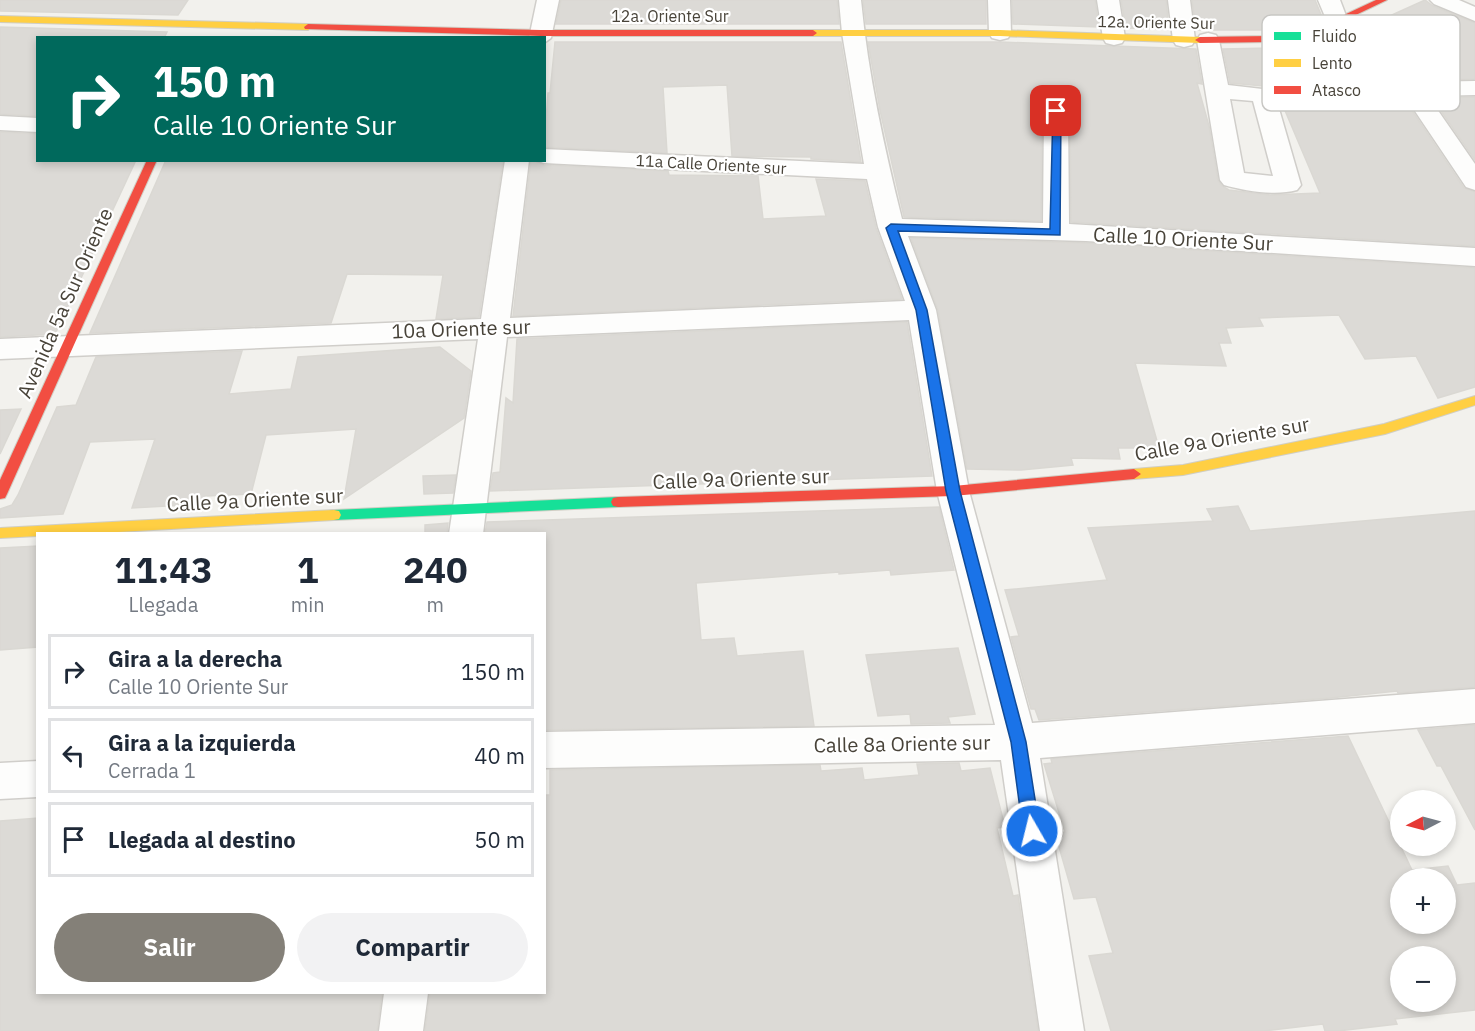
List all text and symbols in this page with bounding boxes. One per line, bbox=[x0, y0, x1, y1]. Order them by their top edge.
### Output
street label: 12a. Oriente Sur bbox=[611, 6, 729, 26]
street label: 12a. Oriente Sur bbox=[1097, 11, 1215, 33]
legend bbox=[1262, 15, 1460, 111]
text: Fluido bbox=[1312, 26, 1357, 46]
text: Lento bbox=[1312, 53, 1352, 73]
text: 150 m bbox=[153, 54, 276, 109]
icon: right bbox=[54, 60, 132, 138]
text: Atasco bbox=[1312, 80, 1361, 100]
pin bbox=[1030, 85, 1081, 136]
icon: arrive bbox=[1039, 94, 1072, 127]
text: Calle 10 Oriente Sur bbox=[153, 107, 396, 142]
street label: 11a Calle Oriente sur bbox=[635, 150, 787, 178]
street label: Avenida 5a Sur Oriente bbox=[10, 203, 119, 402]
street label: Calle 10 Oriente Sur bbox=[1092, 220, 1274, 257]
street label: 10a Oriente sur bbox=[391, 313, 531, 344]
street label: Calle 9a Oriente sur bbox=[1132, 410, 1311, 467]
street label: Calle 9a Oriente sur bbox=[652, 462, 830, 495]
street label: Calle 9a Oriente sur bbox=[166, 481, 344, 518]
text: 11:43 bbox=[114, 546, 213, 593]
text: 1 bbox=[297, 546, 319, 593]
text: 240 bbox=[403, 546, 468, 593]
text: Llegada bbox=[128, 591, 198, 618]
text: min bbox=[291, 591, 325, 618]
text: m bbox=[427, 591, 444, 618]
text: Gira a la derecha bbox=[108, 644, 282, 673]
icon: right bbox=[57, 655, 90, 688]
text: 150 m bbox=[461, 657, 525, 686]
text: Calle 10 Oriente Sur bbox=[108, 673, 288, 700]
text: Gira a la izquierda bbox=[108, 728, 296, 757]
street label: Calle 8a Oriente sur bbox=[813, 728, 991, 759]
icon: left bbox=[57, 739, 90, 772]
text: 40 m bbox=[474, 741, 525, 770]
text: Cerrada 1 bbox=[108, 757, 196, 784]
north arrow bbox=[1390, 790, 1456, 856]
map controls bbox=[1390, 790, 1456, 1012]
position arrow bbox=[1000, 799, 1064, 863]
icon: arrive bbox=[57, 823, 90, 856]
text: Llegada al destino bbox=[108, 825, 296, 854]
text: 50 m bbox=[474, 825, 525, 854]
button: + bbox=[1390, 868, 1456, 934]
button: Salir bbox=[54, 913, 285, 982]
button: Compartir bbox=[297, 913, 528, 982]
button: − bbox=[1390, 946, 1456, 1012]

